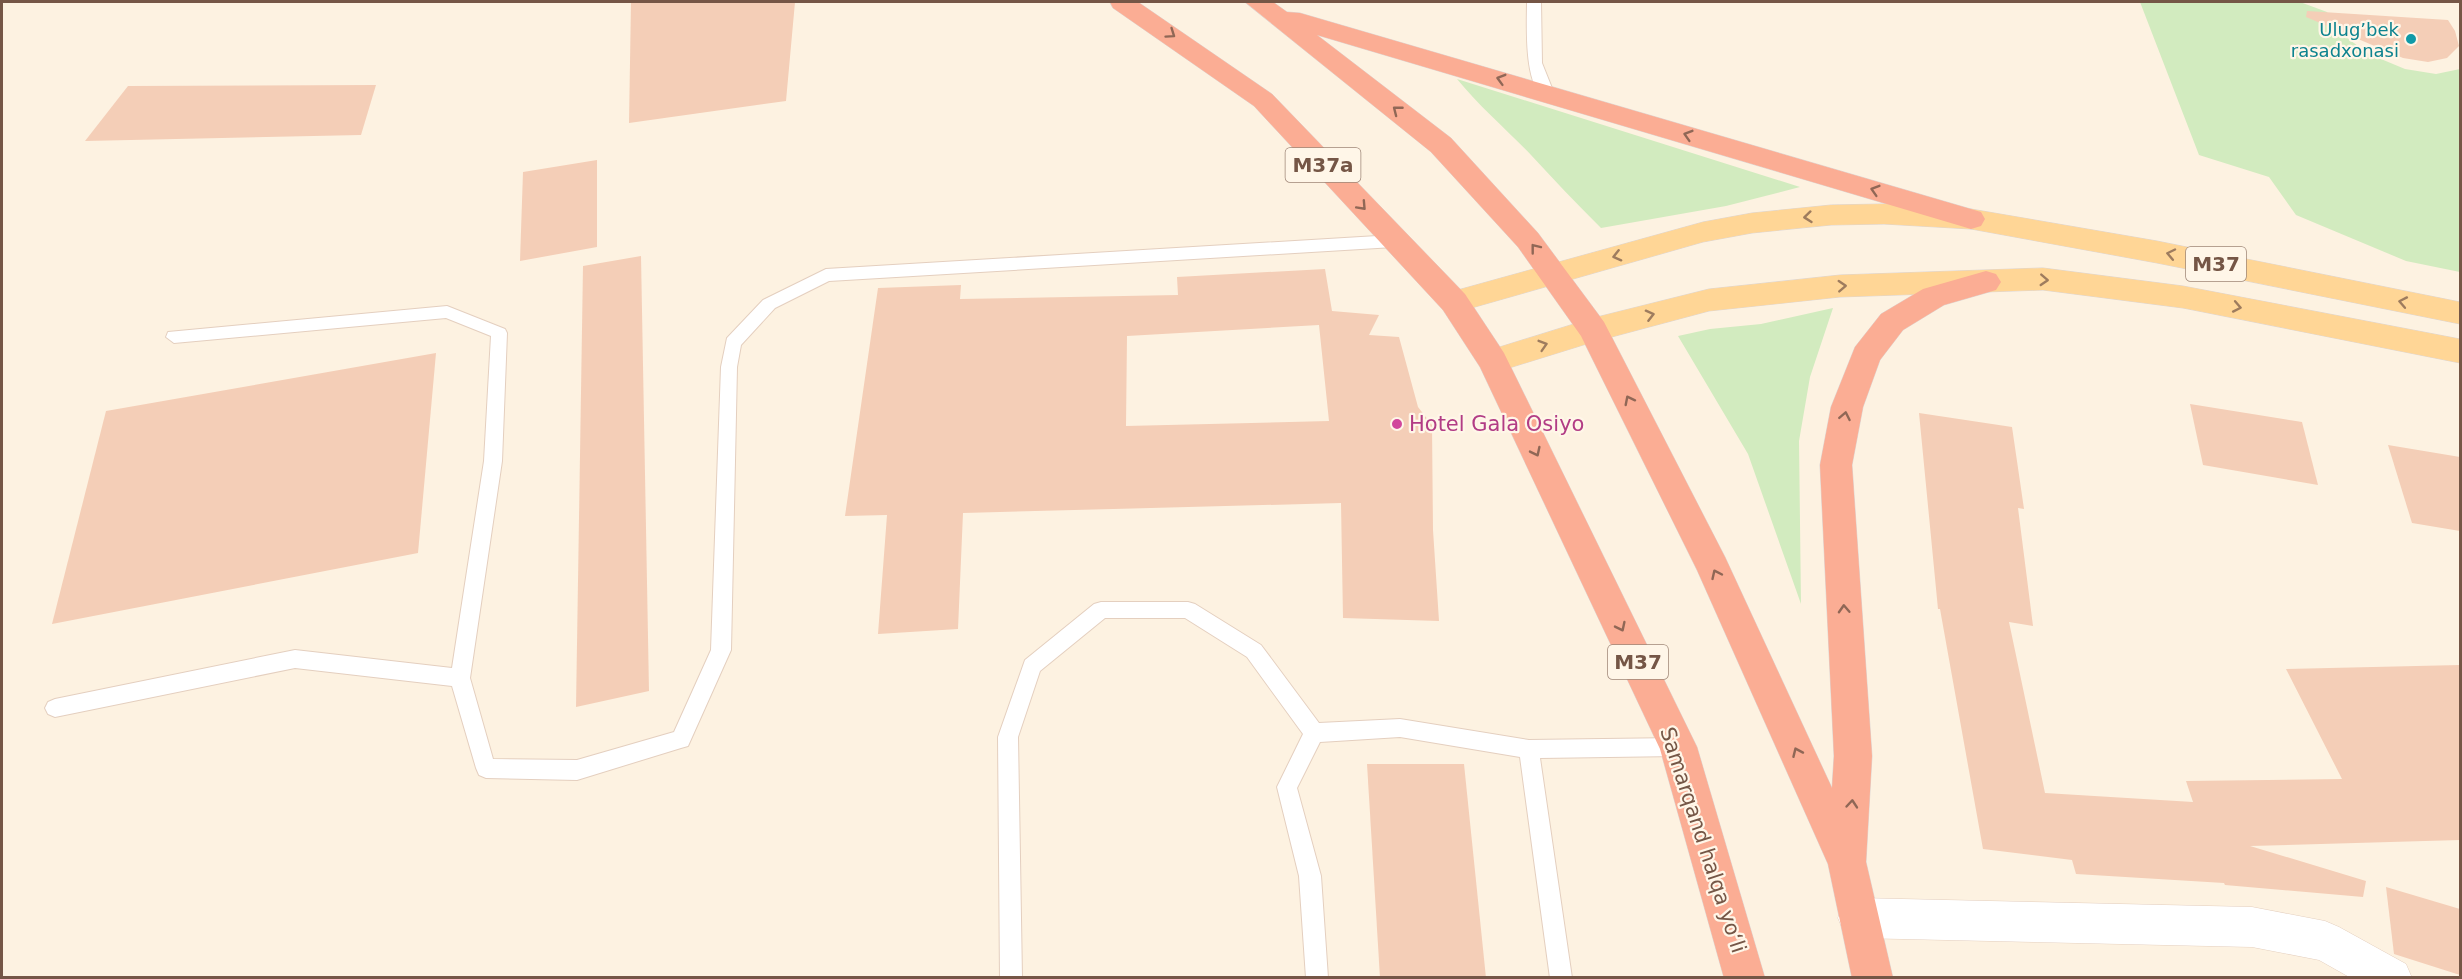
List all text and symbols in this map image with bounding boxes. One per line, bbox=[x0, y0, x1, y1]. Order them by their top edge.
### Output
place label: Ulug’bek rasadxonasi bbox=[2291, 19, 2400, 61]
one-way arrow bbox=[1164, 27, 1175, 38]
marker: Ulug’bek rasadxonasi bbox=[2404, 32, 2418, 46]
one-way arrow bbox=[1496, 74, 1506, 87]
one-way arrow bbox=[1393, 107, 1404, 118]
one-way arrow bbox=[1683, 130, 1694, 142]
road number: M37a bbox=[1286, 148, 1360, 182]
one-way arrow bbox=[1870, 185, 1881, 197]
one-way arrow bbox=[1355, 199, 1366, 209]
one-way arrow bbox=[1803, 210, 1812, 223]
one-way arrow bbox=[1531, 244, 1542, 255]
road number: M37 bbox=[2186, 247, 2246, 281]
one-way arrow bbox=[2166, 248, 2176, 261]
one-way arrow bbox=[1612, 249, 1622, 262]
one-way arrow bbox=[2040, 274, 2049, 287]
one-way arrow bbox=[1838, 280, 1847, 293]
one-way arrow bbox=[2398, 296, 2408, 309]
one-way arrow bbox=[2232, 300, 2242, 313]
one-way arrow bbox=[1645, 310, 1655, 323]
one-way arrow bbox=[1537, 340, 1548, 353]
one-way arrow bbox=[1624, 395, 1636, 406]
one-way arrow bbox=[1838, 411, 1851, 421]
place label: Hotel Gala Osiyo bbox=[1409, 412, 1584, 436]
marker: Hotel Gala Osiyo bbox=[1390, 417, 1404, 431]
one-way arrow bbox=[1529, 445, 1541, 456]
one-way arrow bbox=[1712, 570, 1724, 581]
one-way arrow bbox=[1838, 605, 1851, 614]
one-way arrow bbox=[1613, 621, 1625, 632]
road number: M37 bbox=[1608, 645, 1668, 679]
street label: Samarqand halqa yoʻli bbox=[1655, 724, 1751, 956]
one-way arrow bbox=[1792, 747, 1804, 758]
one-way arrow bbox=[1845, 800, 1858, 809]

